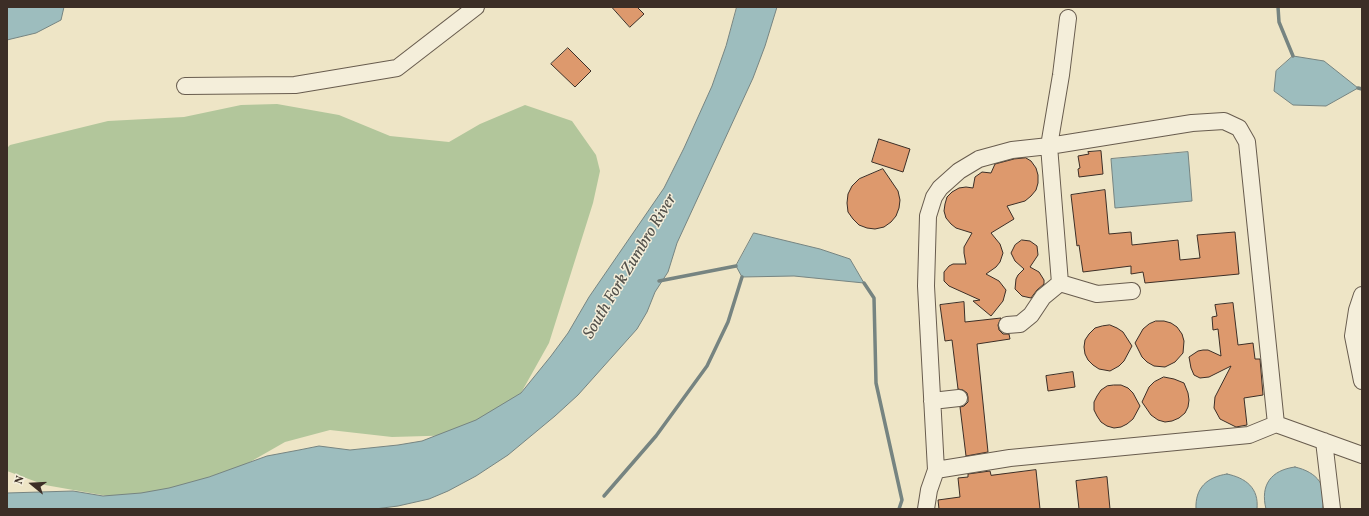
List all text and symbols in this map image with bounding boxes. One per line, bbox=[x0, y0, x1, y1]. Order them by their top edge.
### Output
water label: South Fork Zumbro River bbox=[580, 191, 682, 343]
north arrow bbox=[12, 464, 52, 504]
text: N bbox=[12, 474, 28, 486]

